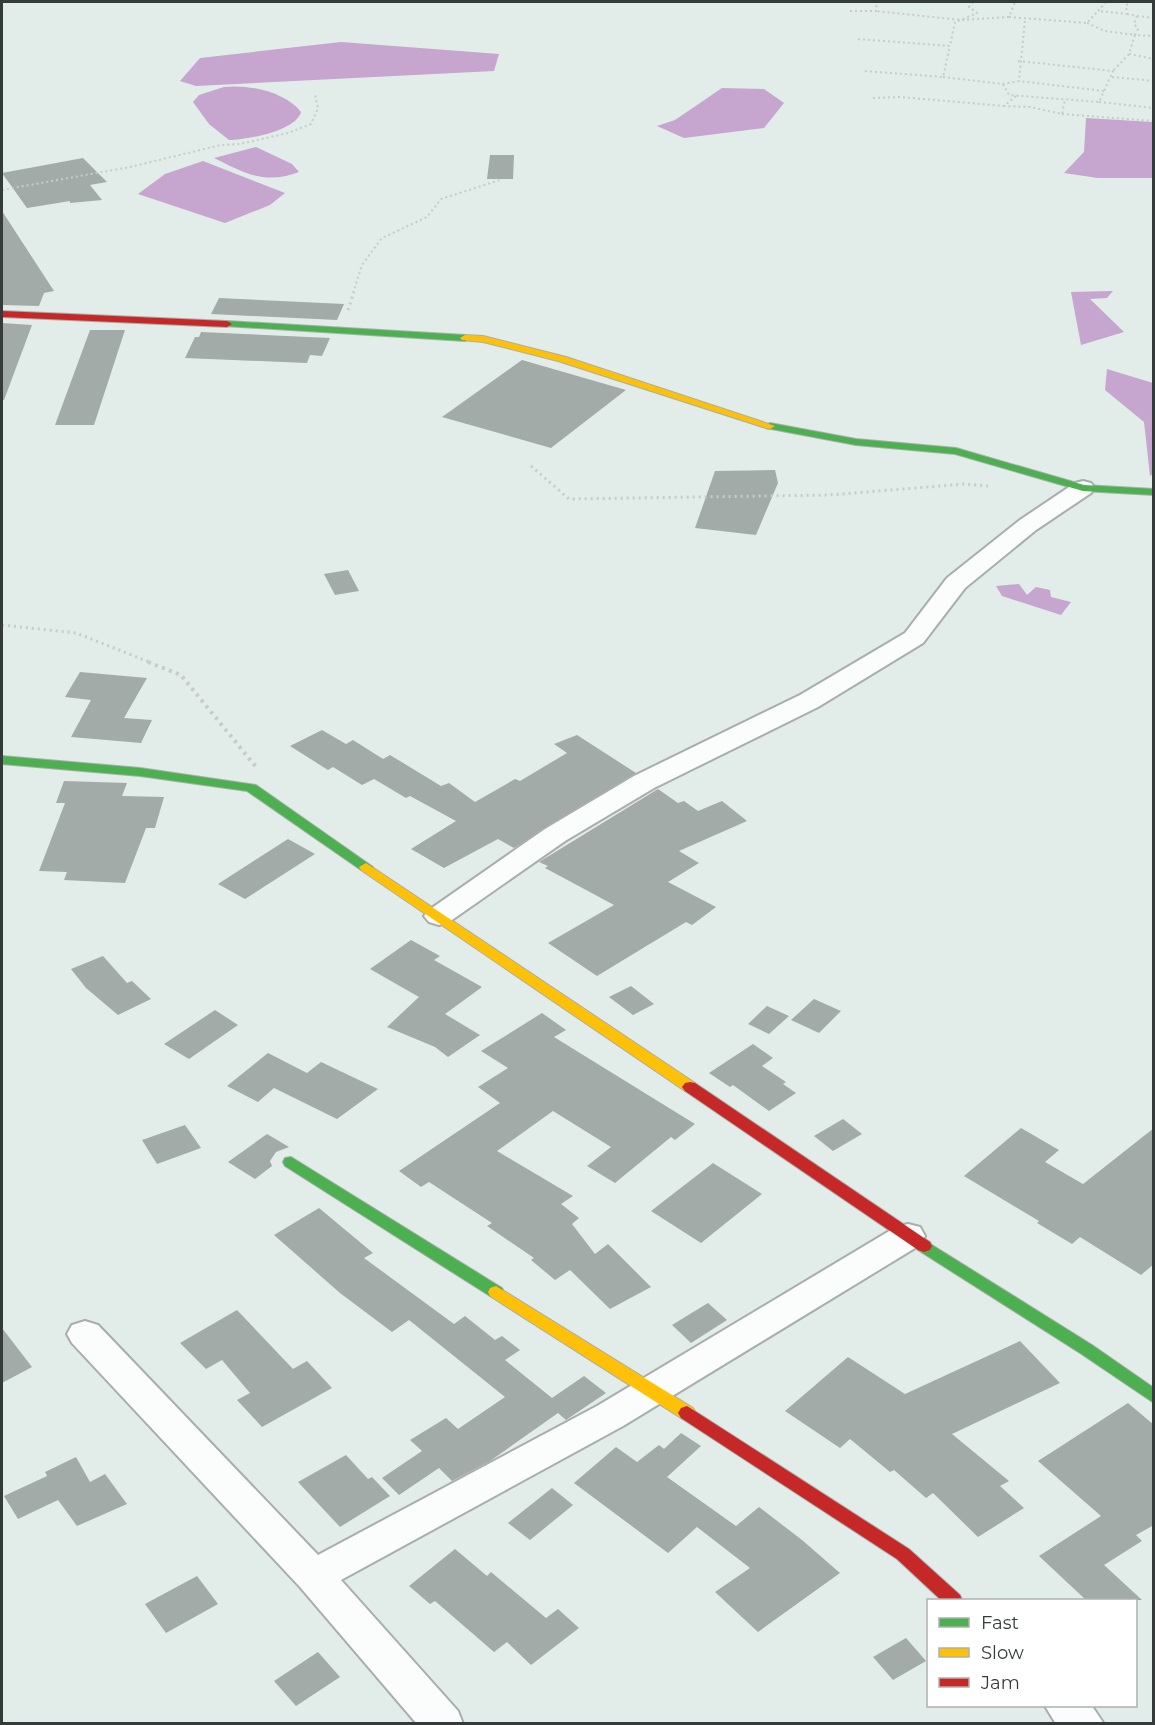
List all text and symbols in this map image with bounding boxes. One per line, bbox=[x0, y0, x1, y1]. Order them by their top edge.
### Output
legend bbox=[927, 1599, 1137, 1707]
text: Fast bbox=[981, 1612, 1019, 1634]
text: Slow bbox=[981, 1642, 1024, 1664]
text: Jam bbox=[980, 1672, 1020, 1694]

